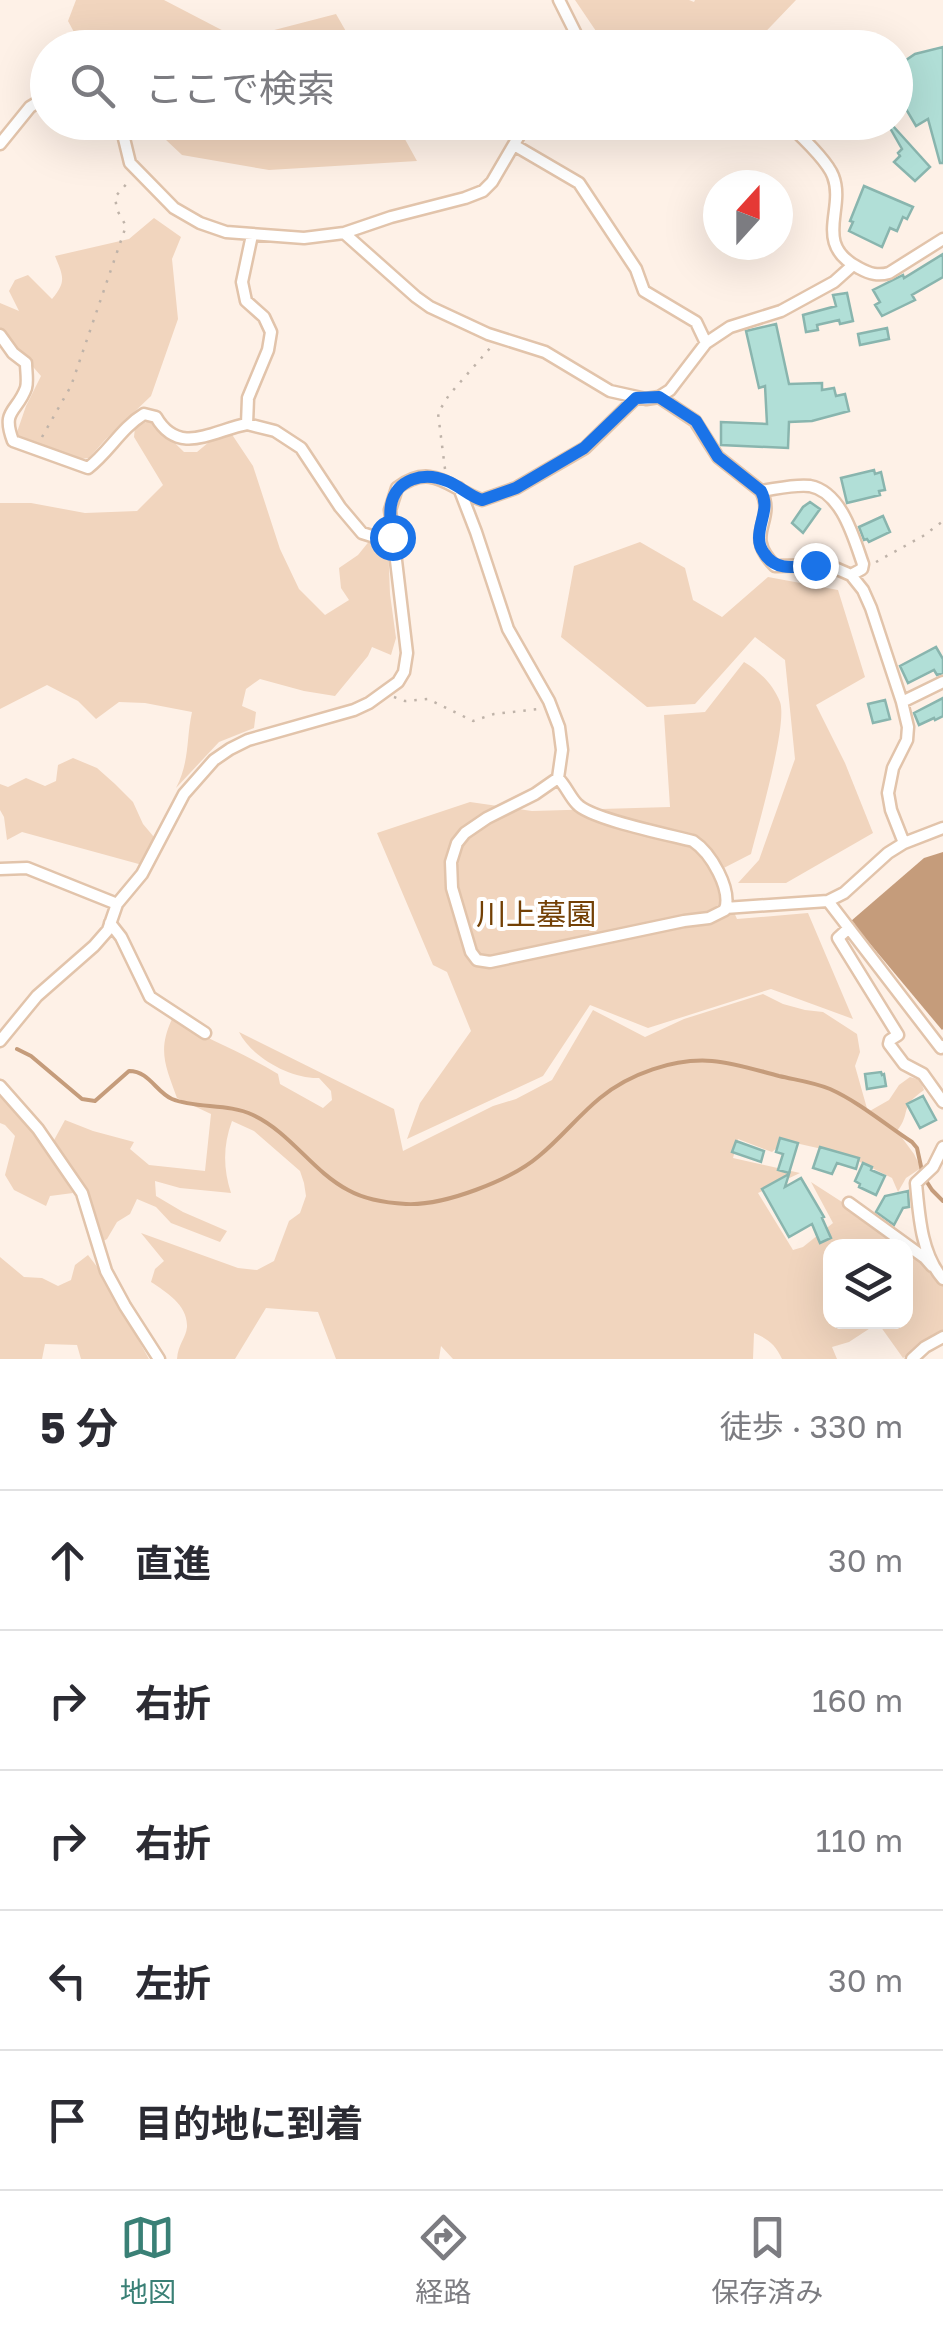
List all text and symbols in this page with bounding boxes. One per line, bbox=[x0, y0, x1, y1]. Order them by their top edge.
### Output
search box bbox=[30, 30, 913, 140]
icon: search bbox=[65, 58, 120, 113]
text: ここで検索 bbox=[145, 65, 335, 110]
north arrow bbox=[703, 170, 793, 260]
route start bbox=[370, 515, 416, 561]
route end bbox=[793, 543, 839, 589]
park label: 川上墓園 bbox=[476, 896, 596, 932]
map controls bbox=[823, 1239, 913, 1329]
button: layers bbox=[823, 1239, 913, 1329]
text: 5 分 bbox=[40, 1402, 118, 1452]
text: 徒歩 · 330 m bbox=[720, 1407, 903, 1445]
icon: ahead bbox=[40, 1533, 95, 1588]
text: 直進 bbox=[135, 1540, 211, 1585]
text: 30 m bbox=[828, 1541, 903, 1579]
icon: right bbox=[40, 1673, 95, 1728]
text: 右折 bbox=[135, 1680, 211, 1725]
text: 160 m bbox=[812, 1681, 903, 1719]
icon: right bbox=[40, 1813, 95, 1868]
text: 右折 bbox=[135, 1820, 211, 1865]
text: 110 m bbox=[816, 1821, 903, 1859]
icon: left bbox=[40, 1953, 95, 2008]
text: 左折 bbox=[135, 1960, 211, 2005]
text: 30 m bbox=[828, 1961, 903, 1999]
icon: arrive bbox=[40, 2093, 95, 2148]
text: 目的地に到着 bbox=[135, 2100, 363, 2145]
tab: 地図 bbox=[120, 2210, 176, 2310]
tab: 経路 bbox=[415, 2210, 471, 2310]
tab: 保存済み bbox=[711, 2210, 823, 2310]

